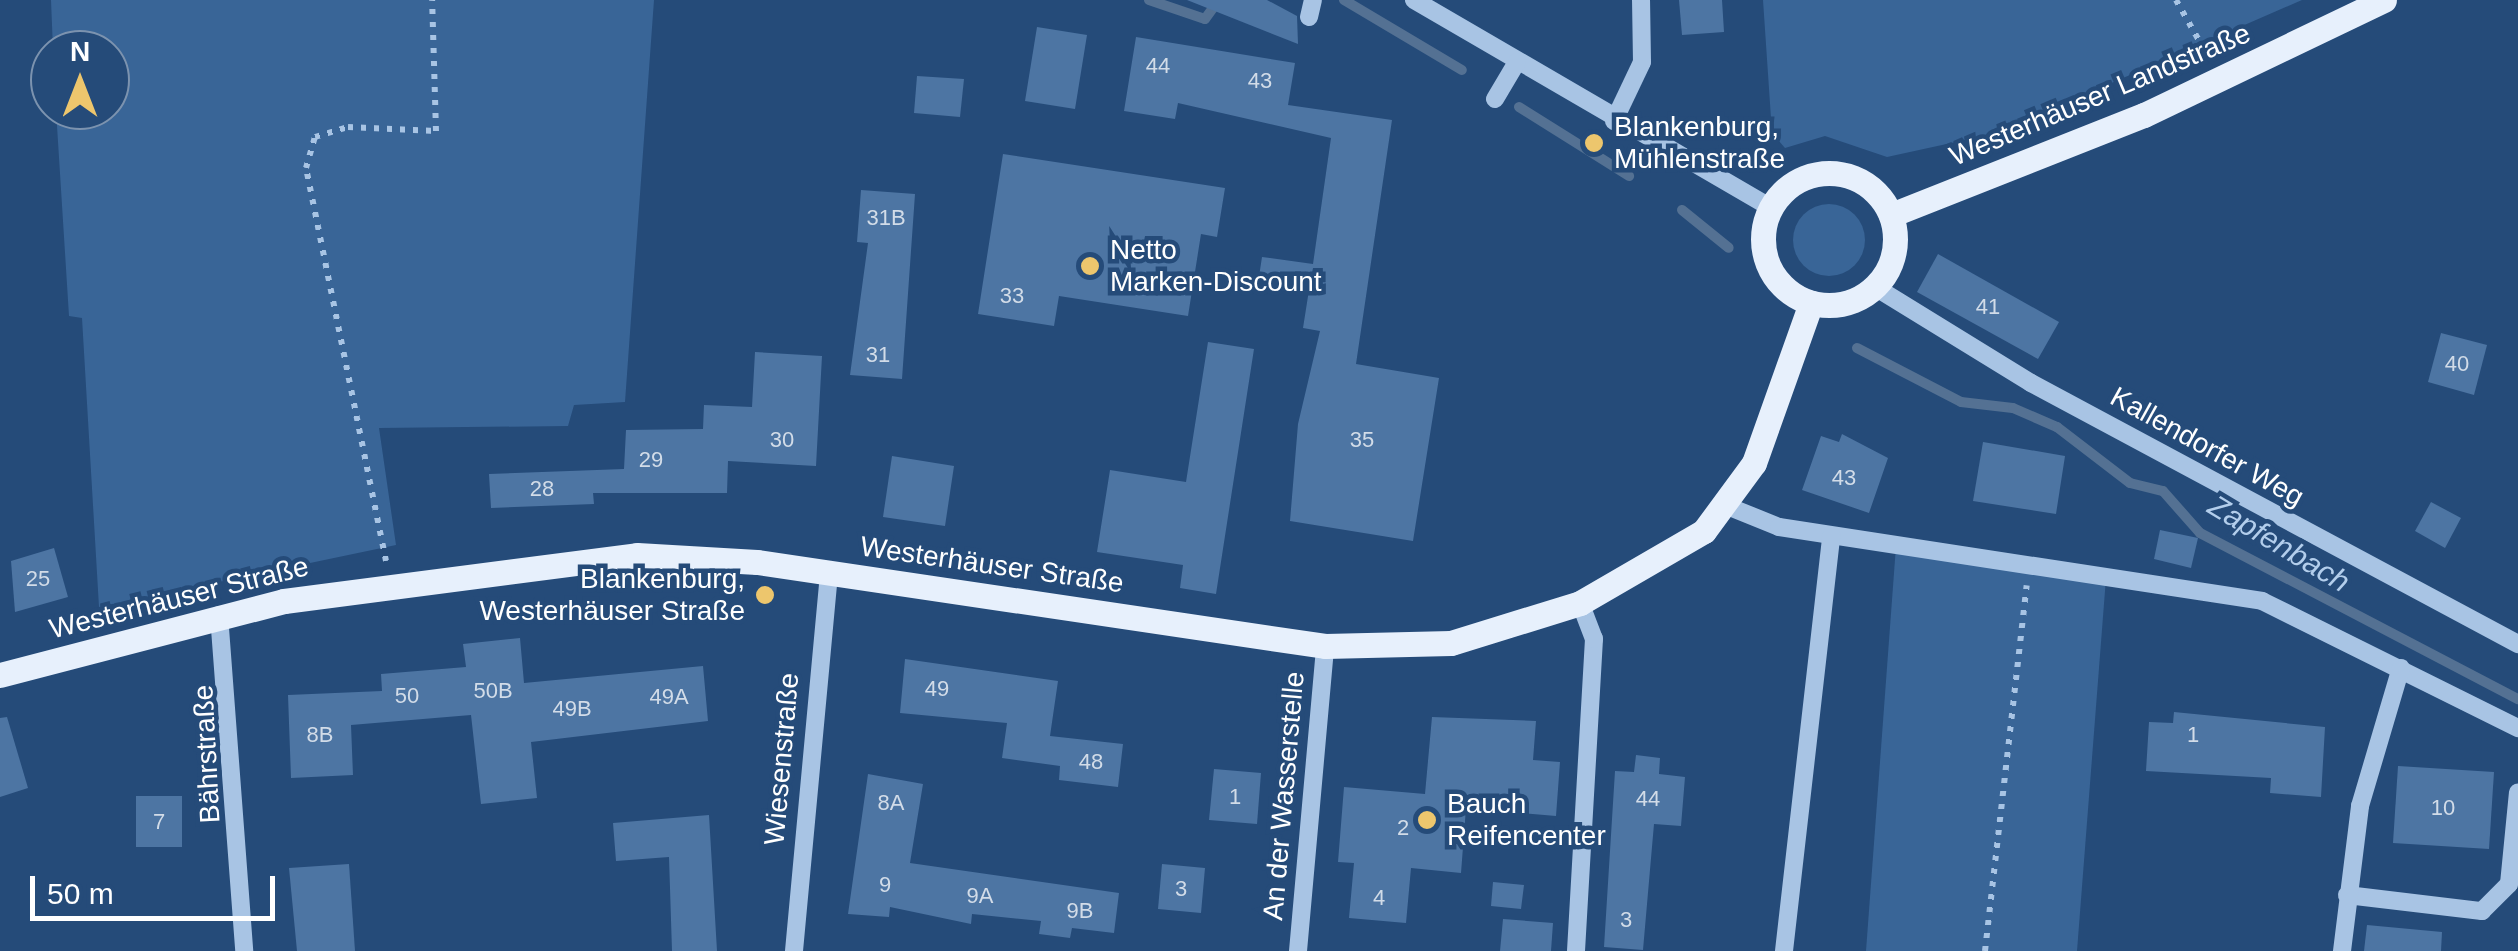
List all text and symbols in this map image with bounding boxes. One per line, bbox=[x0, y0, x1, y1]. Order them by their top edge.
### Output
street label: Westerhäuser Landstraße bbox=[1945, 16, 2255, 174]
north arrow bbox=[30, 30, 130, 130]
text: N bbox=[70, 36, 90, 67]
house number: 44 bbox=[1146, 53, 1170, 79]
house number: 43 bbox=[1248, 68, 1272, 94]
place label: Blankenburg, Mühlenstraße bbox=[1614, 110, 1785, 176]
marker: Blankenburg, Mühlenstraße bbox=[1583, 132, 1605, 154]
house number: 31B bbox=[866, 205, 906, 231]
place label: Netto Marken-Discount bbox=[1110, 233, 1322, 299]
marker: Netto Marken-Discount bbox=[1079, 255, 1101, 277]
house number: 33 bbox=[1000, 283, 1024, 309]
house number: 41 bbox=[1976, 294, 2000, 320]
house number: 31 bbox=[866, 342, 890, 368]
house number: 40 bbox=[2445, 351, 2469, 377]
street label: Kallendorfer Weg bbox=[2104, 380, 2310, 514]
house number: 30 bbox=[770, 427, 794, 453]
house number: 35 bbox=[1350, 427, 1374, 453]
house number: 29 bbox=[639, 447, 663, 473]
house number: 43 bbox=[1832, 465, 1856, 491]
house number: 28 bbox=[530, 476, 554, 502]
water label: Zapfenbach bbox=[2202, 488, 2356, 600]
street label: Westerhäuser Straße bbox=[858, 530, 1126, 600]
street label: Westerhäuser Straße bbox=[46, 550, 312, 646]
place label: Blankenburg, Westerhäuser Straße bbox=[479, 562, 745, 628]
house number: 25 bbox=[26, 566, 50, 592]
marker: Blankenburg, Westerhäuser Straße bbox=[754, 584, 776, 606]
street label: An der Wasserstelle bbox=[1256, 670, 1312, 922]
street label: Wiesenstraße bbox=[758, 672, 806, 846]
house number: 49 bbox=[925, 676, 949, 702]
house number: 50B bbox=[473, 678, 513, 704]
house number: 50 bbox=[395, 683, 419, 709]
street label: Bährstraße bbox=[187, 684, 227, 824]
house number: 49A bbox=[649, 684, 689, 710]
house number: 49B bbox=[552, 696, 592, 722]
house number: 8B bbox=[307, 722, 333, 748]
house number: 1 bbox=[2187, 722, 2199, 748]
house number: 48 bbox=[1079, 749, 1103, 775]
house number: 1 bbox=[1229, 784, 1241, 810]
house number: 44 bbox=[1636, 786, 1660, 812]
place label: Bauch Reifencenter bbox=[1447, 787, 1606, 853]
house number: 8A bbox=[878, 790, 904, 816]
house number: 10 bbox=[2431, 795, 2455, 821]
house number: 7 bbox=[153, 809, 165, 835]
marker: Bauch Reifencenter bbox=[1416, 809, 1438, 831]
house number: 2 bbox=[1397, 815, 1409, 841]
scale bar bbox=[35, 856, 280, 918]
house number: 9 bbox=[879, 872, 891, 898]
house number: 3 bbox=[1175, 876, 1187, 902]
text: 50 m bbox=[47, 877, 114, 910]
house number: 9A bbox=[967, 883, 993, 909]
house number: 4 bbox=[1373, 885, 1385, 911]
house number: 9B bbox=[1067, 898, 1093, 924]
house number: 3 bbox=[1620, 907, 1632, 933]

